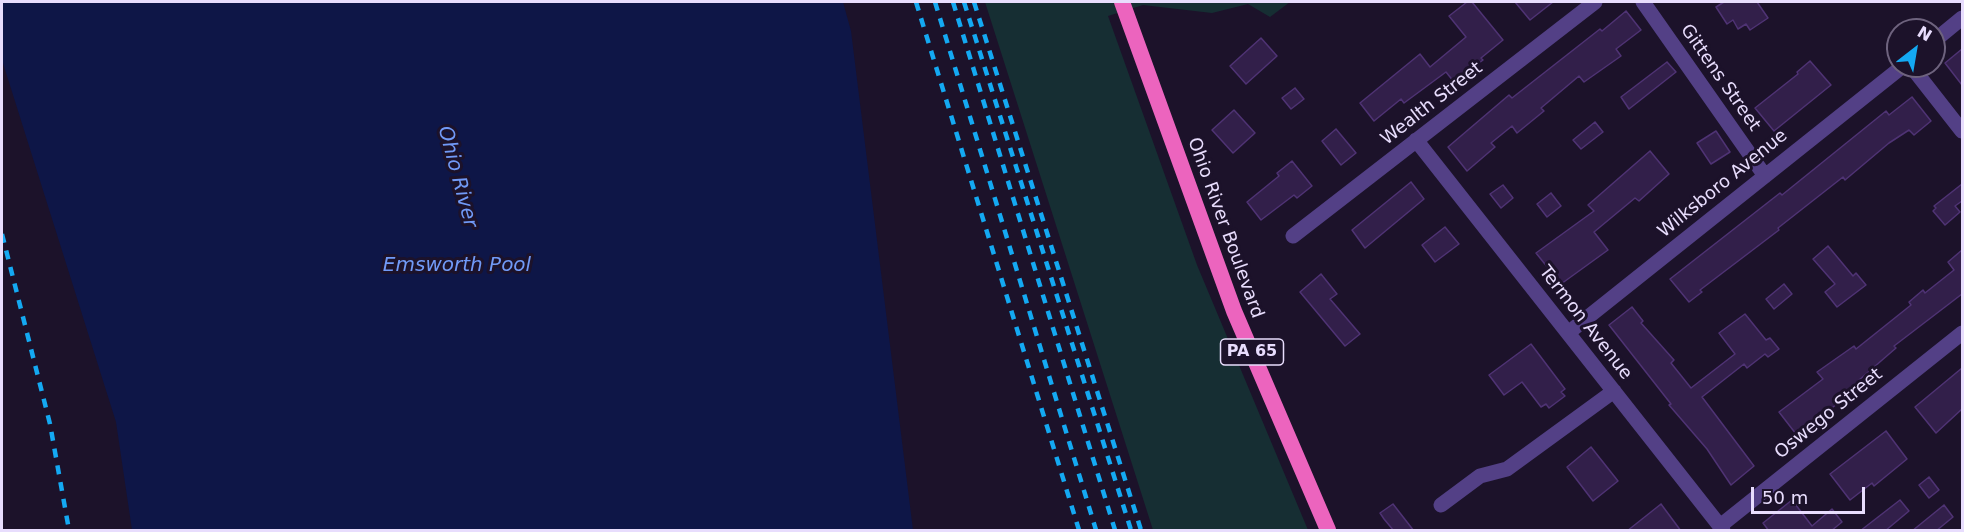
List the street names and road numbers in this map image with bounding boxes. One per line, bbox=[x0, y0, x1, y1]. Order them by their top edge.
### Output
street label: Gittens Street bbox=[1675, 20, 1765, 136]
street label: Wealth Street bbox=[1377, 58, 1487, 150]
street label: Wilksboro Avenue bbox=[1654, 125, 1792, 243]
street label: Ohio River Boulevard bbox=[1182, 135, 1268, 321]
street label: Termon Avenue bbox=[1534, 262, 1636, 384]
road number: PA 65 bbox=[1220, 339, 1284, 365]
street label: Oswego Street bbox=[1771, 364, 1887, 464]

